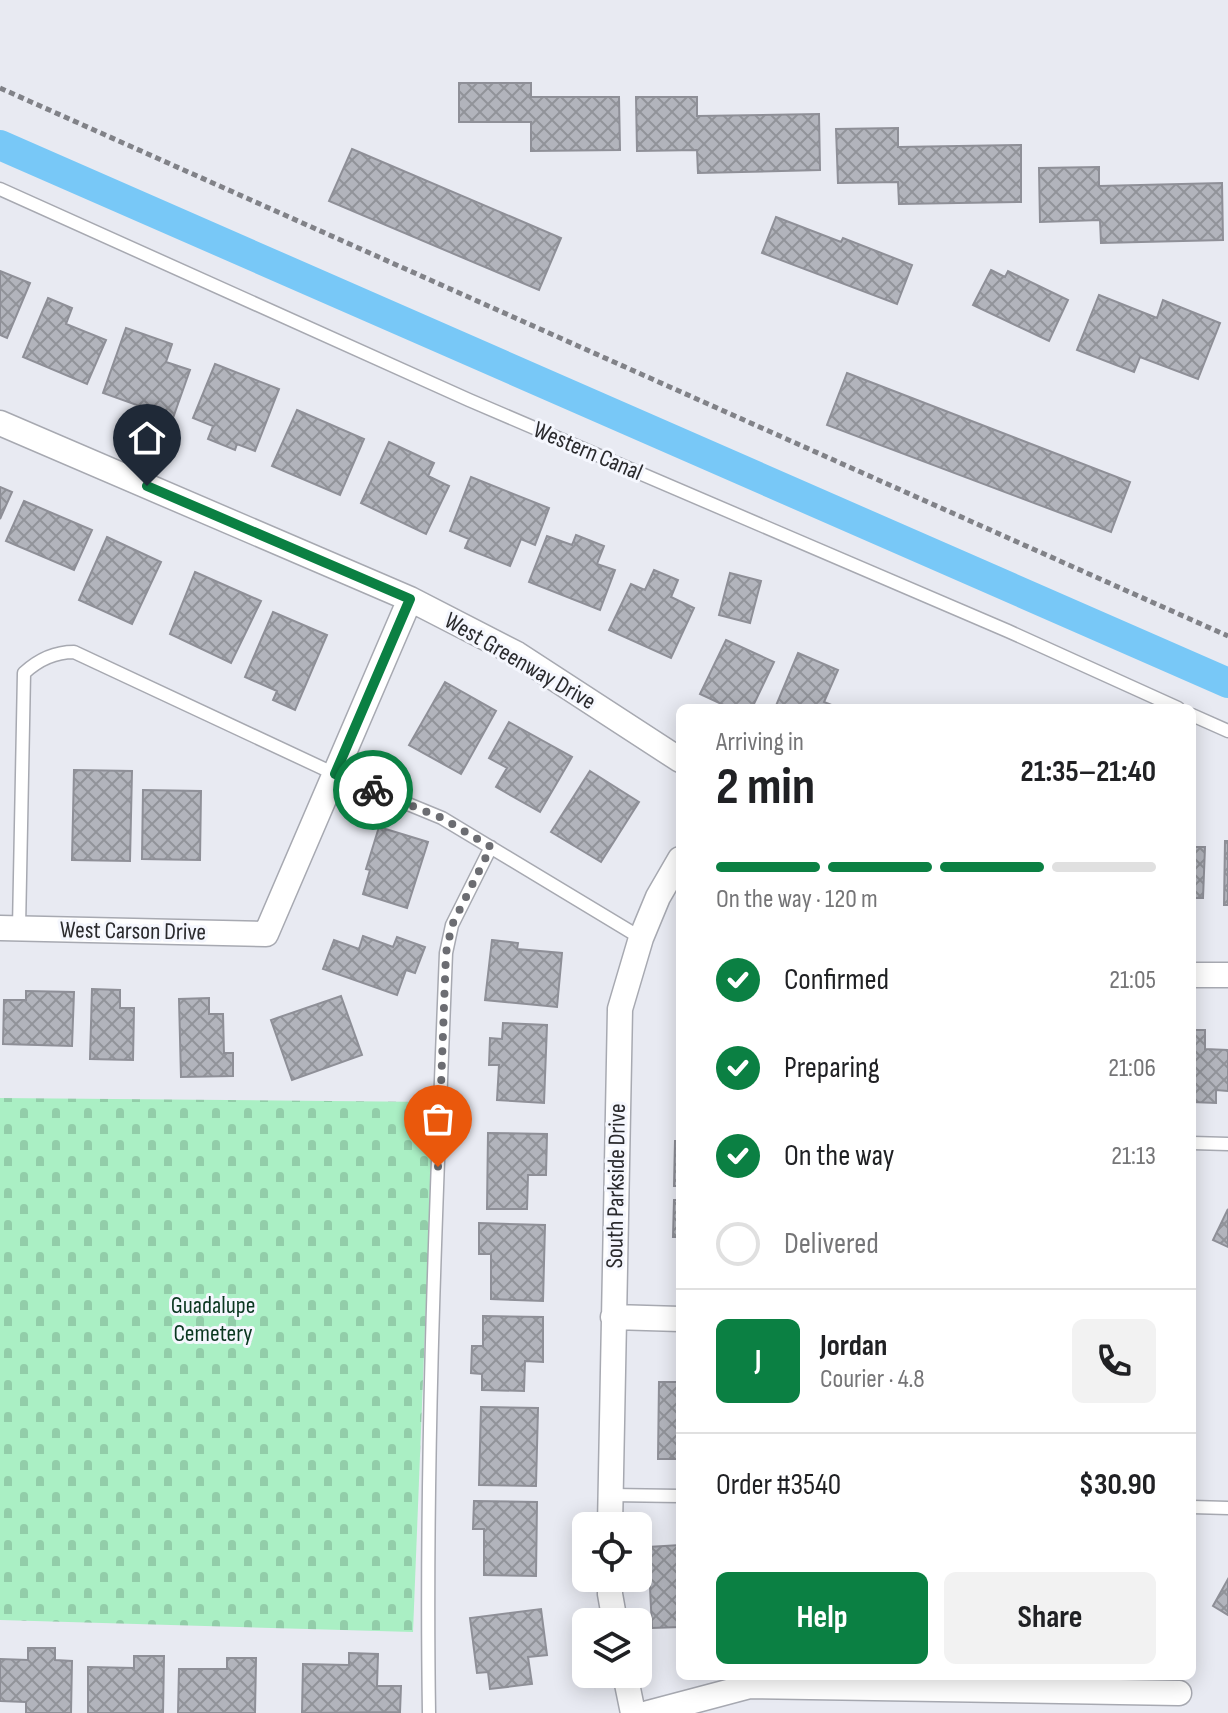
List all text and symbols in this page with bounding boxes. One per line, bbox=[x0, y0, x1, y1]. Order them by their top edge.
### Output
pin bbox=[113, 404, 181, 486]
street label: Western Canal bbox=[529, 415, 647, 487]
icon: home bbox=[125, 416, 169, 460]
street label: West Greenway Drive bbox=[439, 606, 601, 716]
text: Arriving in bbox=[716, 727, 804, 758]
courier bbox=[333, 750, 413, 830]
text: 21:35–21:40 bbox=[1020, 754, 1156, 790]
text: 2 min bbox=[716, 756, 815, 819]
icon: bike bbox=[351, 768, 395, 812]
text: On the way · 120 m bbox=[716, 884, 878, 915]
street label: West Carson Drive bbox=[60, 915, 206, 947]
icon: check bbox=[716, 958, 760, 1002]
text: Confirmed bbox=[784, 962, 889, 998]
text: 21:05 bbox=[1109, 965, 1156, 996]
icon: check bbox=[716, 1046, 760, 1090]
text: Preparing bbox=[784, 1050, 880, 1086]
text: 21:06 bbox=[1108, 1053, 1156, 1084]
pin bbox=[404, 1085, 472, 1167]
icon: bag bbox=[416, 1097, 460, 1141]
street label: South Parkside Drive bbox=[600, 1103, 632, 1269]
icon: check bbox=[716, 1134, 760, 1178]
text: On the way bbox=[784, 1138, 894, 1174]
text: 21:13 bbox=[1111, 1141, 1156, 1172]
text: Delivered bbox=[784, 1226, 879, 1262]
park label: Guadalupe Cemetery bbox=[171, 1291, 255, 1348]
button: phone bbox=[1072, 1319, 1156, 1403]
text: Jordan bbox=[820, 1328, 887, 1364]
text: J bbox=[755, 1343, 761, 1379]
text: Courier · 4.8 bbox=[820, 1364, 925, 1395]
text: Order #3540 bbox=[716, 1467, 841, 1503]
text: $30.90 bbox=[1079, 1467, 1156, 1503]
map controls bbox=[572, 1512, 652, 1688]
button: locate bbox=[572, 1512, 652, 1592]
button: Help bbox=[716, 1572, 928, 1664]
button: Share bbox=[944, 1572, 1156, 1664]
button: layers bbox=[572, 1608, 652, 1688]

